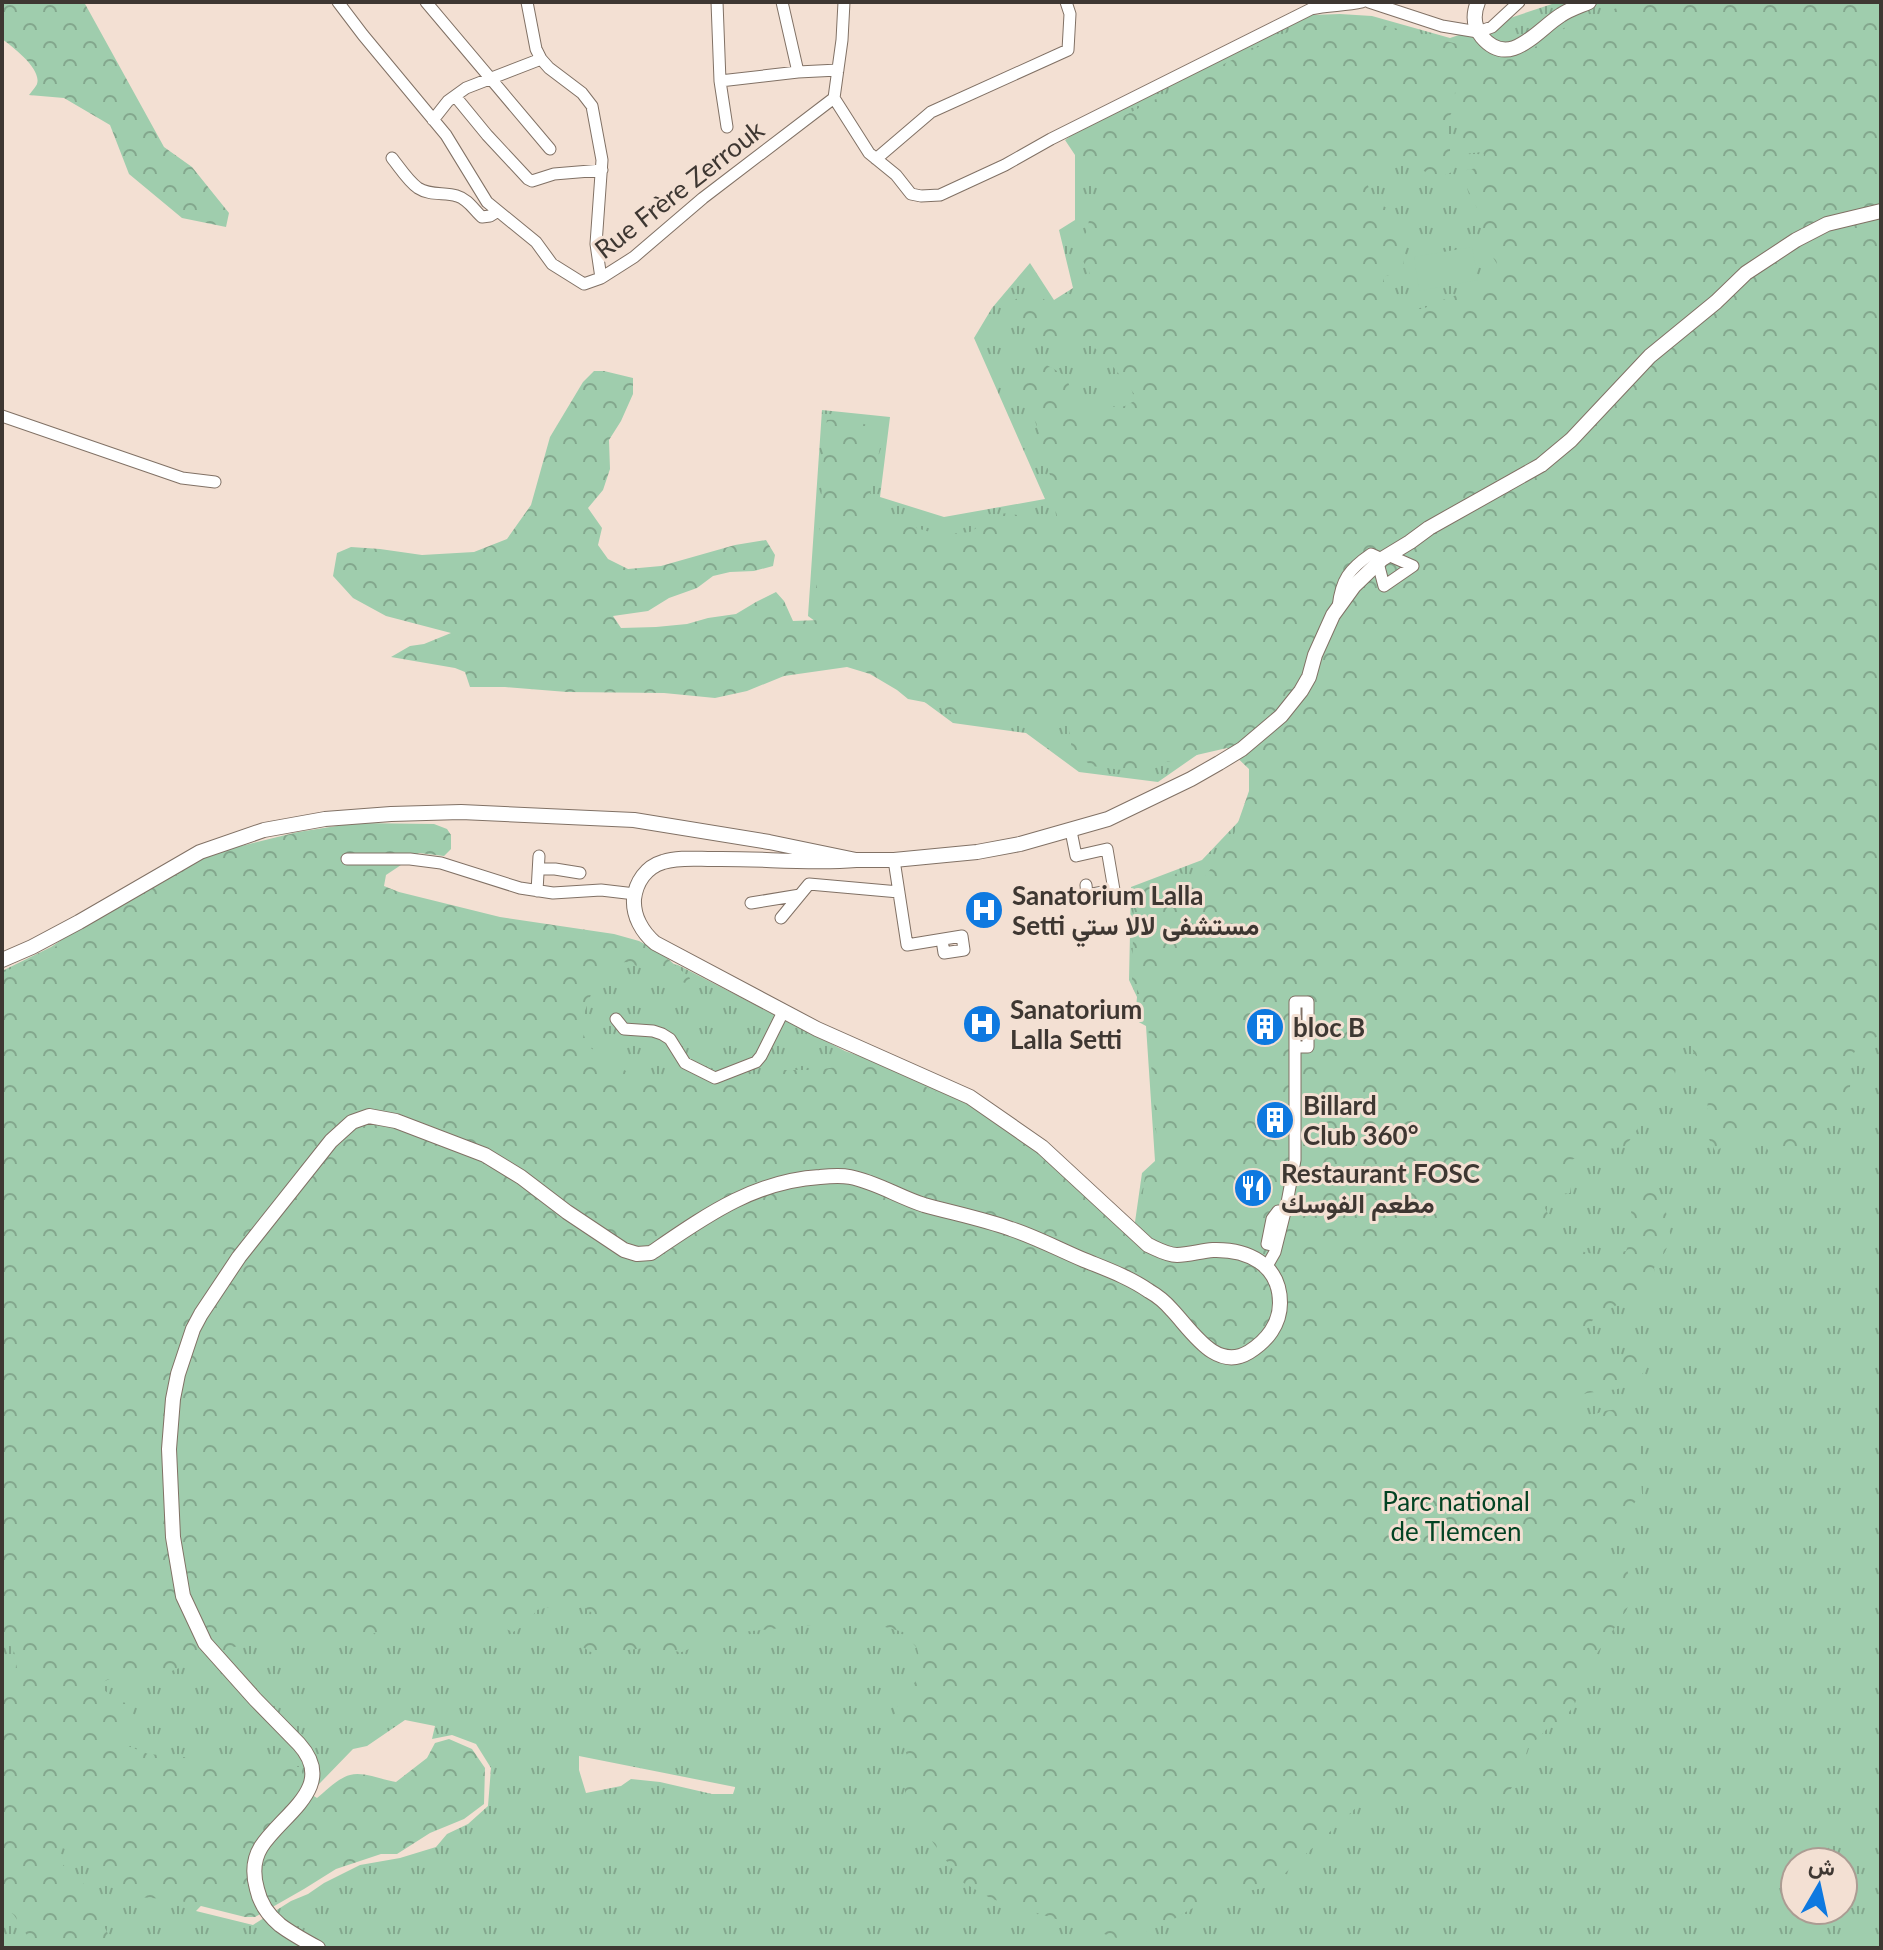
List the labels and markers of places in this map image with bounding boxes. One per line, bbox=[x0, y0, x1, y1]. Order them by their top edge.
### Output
place label: Sanatorium Lalla Setti مستشفى لالا ستي bbox=[1012, 879, 1259, 948]
hospital icon: Sanatorium Lalla Setti مستشفى لالا ستي bbox=[963, 889, 1005, 931]
place label: Sanatorium Lalla Setti bbox=[1010, 993, 1142, 1055]
hospital icon: Sanatorium Lalla Setti bbox=[961, 1003, 1003, 1045]
building icon: bloc B bbox=[1244, 1006, 1286, 1048]
place label: bloc B bbox=[1293, 1011, 1365, 1043]
place label: Billard Club 360° bbox=[1303, 1089, 1418, 1151]
building icon: Billard Club 360° bbox=[1254, 1099, 1296, 1141]
place label: Restaurant FOSC مطعم الفوسك bbox=[1281, 1157, 1480, 1221]
restaurant icon: Restaurant FOSC مطعم الفوسك bbox=[1232, 1167, 1274, 1209]

